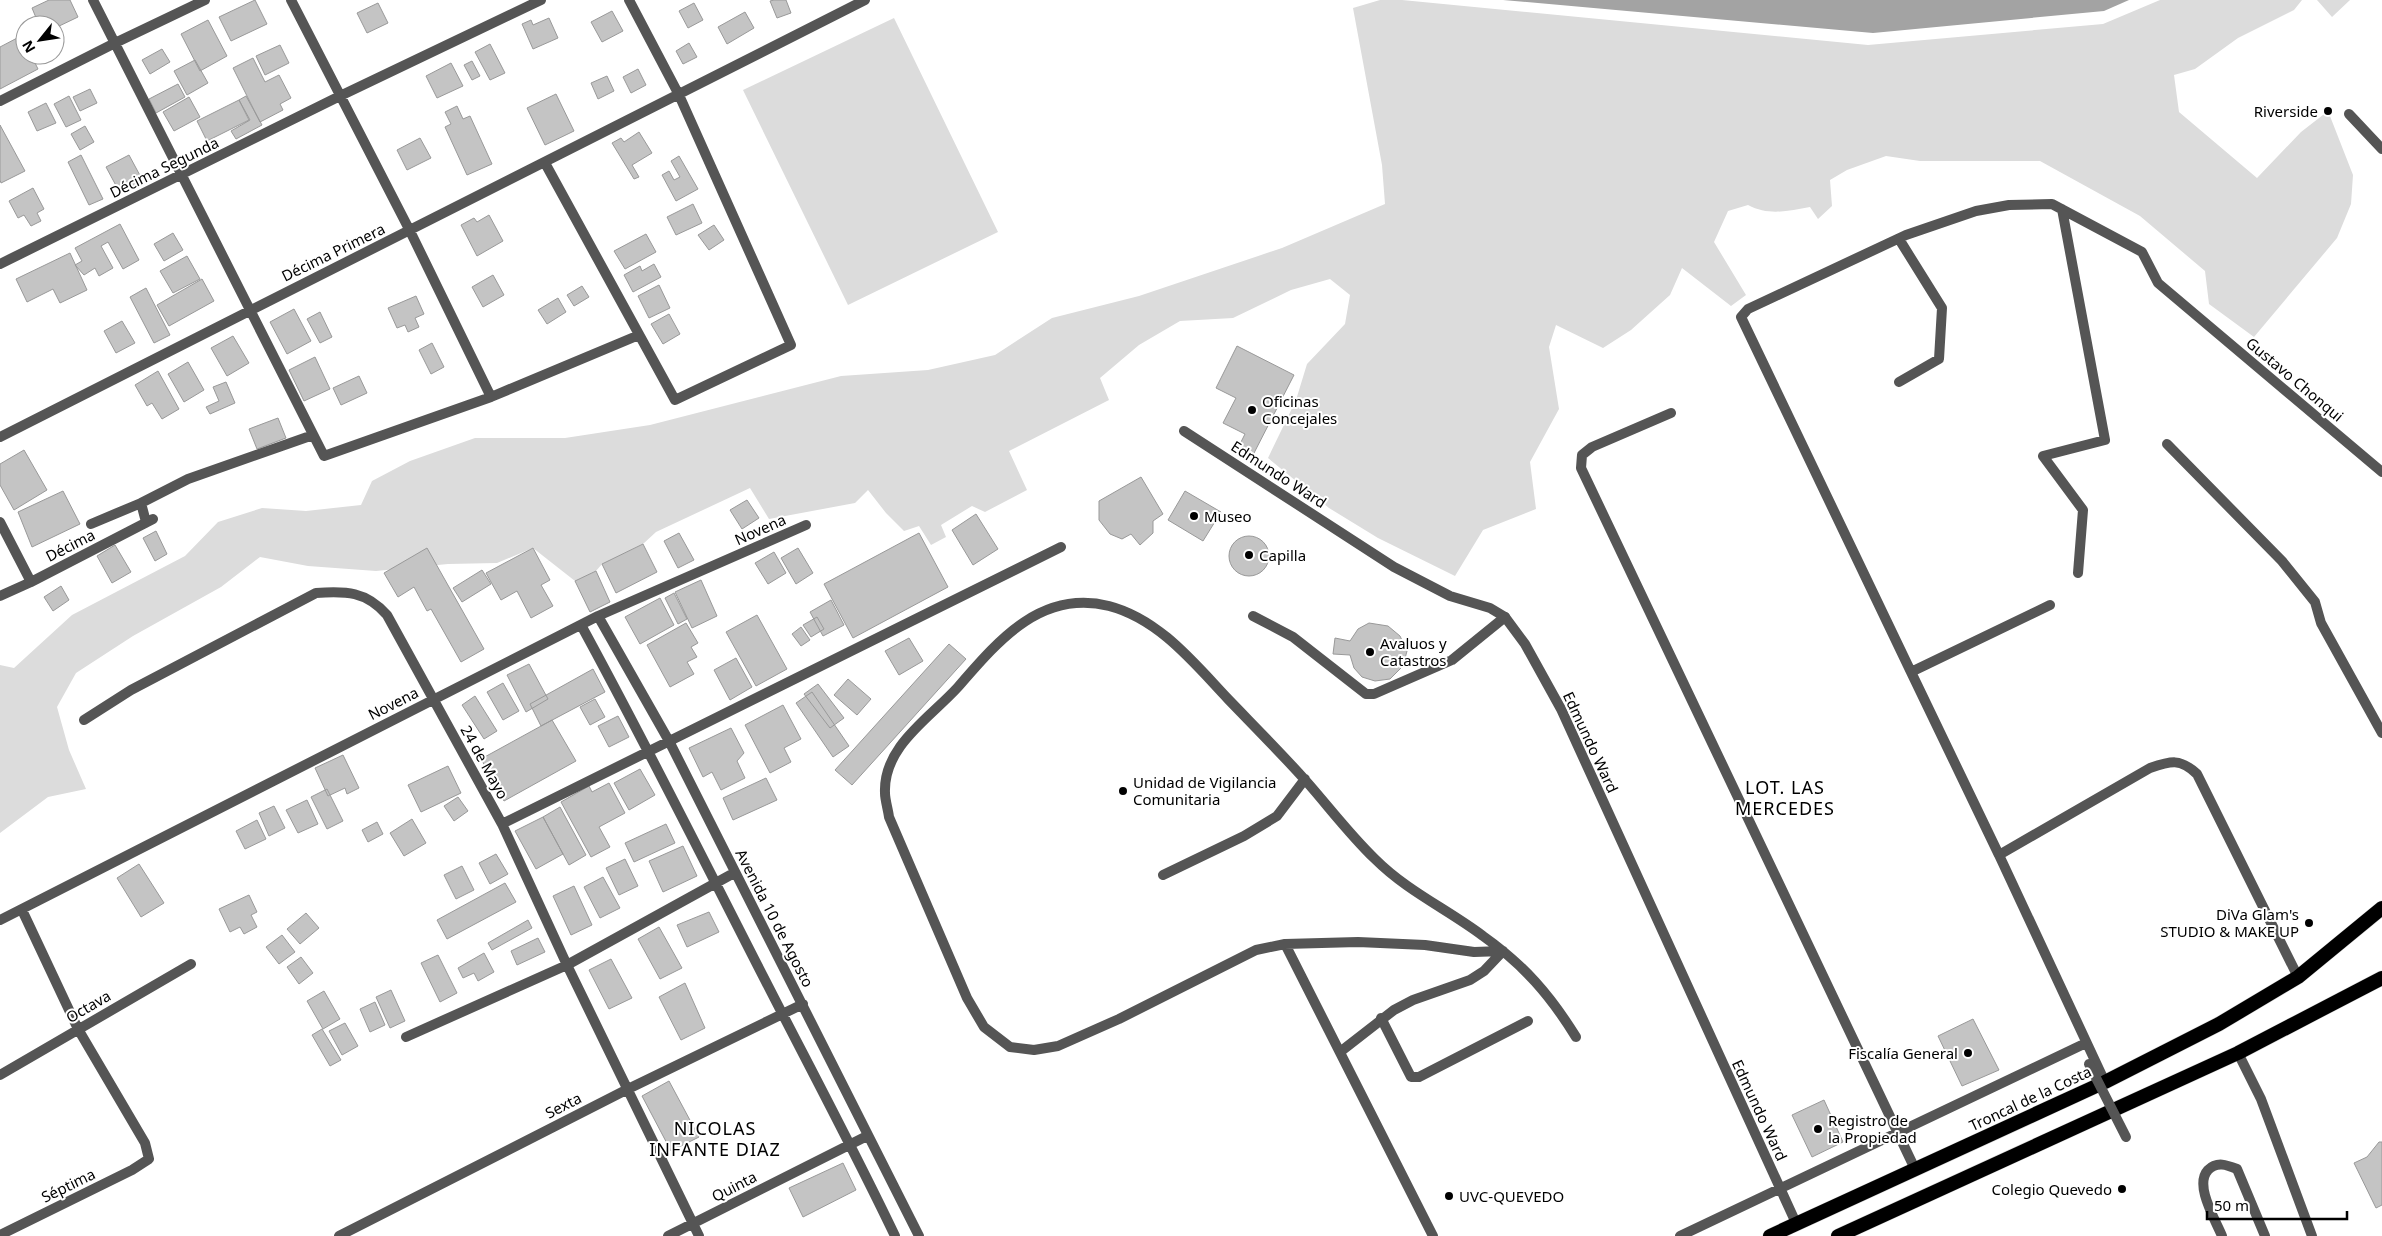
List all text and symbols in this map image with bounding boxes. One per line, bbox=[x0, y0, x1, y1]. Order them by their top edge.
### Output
north arrow bbox=[15, 15, 65, 65]
text: N bbox=[17, 37, 39, 56]
place label: Riverside bbox=[2254, 101, 2318, 121]
marker: Riverside bbox=[2322, 105, 2334, 117]
street label: Décima Segunda bbox=[106, 132, 222, 202]
street label: Décima Primera bbox=[278, 218, 388, 286]
street label: Gustavo Chonqui bbox=[2242, 332, 2348, 426]
place label: Oficinas Concejales bbox=[1262, 391, 1337, 428]
marker: Oficinas Concejales bbox=[1246, 404, 1258, 416]
street label: Edmundo Ward bbox=[1228, 436, 1330, 512]
place label: Museo bbox=[1204, 506, 1252, 526]
street label: Novena bbox=[731, 509, 789, 549]
marker: Museo bbox=[1188, 510, 1200, 522]
street label: Décima bbox=[42, 524, 98, 566]
place label: Capilla bbox=[1259, 545, 1306, 565]
marker: Capilla bbox=[1243, 549, 1255, 561]
place label: Avaluos y Catastros bbox=[1380, 633, 1447, 670]
marker: Avaluos y Catastros bbox=[1364, 646, 1376, 658]
street label: Novena bbox=[364, 682, 422, 724]
street label: Edmundo Ward bbox=[1559, 688, 1623, 796]
street label: 24 de Mayo bbox=[457, 722, 513, 802]
place label: Unidad de Vigilancia Comunitaria bbox=[1133, 772, 1276, 809]
district label: LOT. LAS MERCEDES bbox=[1735, 775, 1835, 820]
marker: Unidad de Vigilancia Comunitaria bbox=[1117, 785, 1129, 797]
street label: Avenida 10 de Agosto bbox=[731, 845, 819, 991]
place label: DiVa Glam's STUDIO & MAKE UP bbox=[2160, 904, 2299, 941]
marker: DiVa Glam's STUDIO & MAKE UP bbox=[2303, 917, 2315, 929]
street label: Octava bbox=[62, 985, 114, 1027]
place label: Fiscalía General bbox=[1848, 1043, 1958, 1063]
marker: Fiscalía General bbox=[1962, 1047, 1974, 1059]
street label: Edmundo Ward bbox=[1728, 1056, 1792, 1164]
street label: Troncal de la Costa bbox=[1966, 1061, 2094, 1135]
street label: Sexta bbox=[541, 1087, 585, 1123]
place label: Registro de la Propiedad bbox=[1828, 1110, 1917, 1147]
district label: NICOLAS INFANTE DIAZ bbox=[649, 1116, 781, 1161]
marker: Registro de la Propiedad bbox=[1812, 1123, 1824, 1135]
street label: Séptima bbox=[38, 1163, 98, 1207]
street label: Quinta bbox=[708, 1166, 760, 1206]
place label: Colegio Quevedo bbox=[1992, 1179, 2112, 1199]
marker: Colegio Quevedo bbox=[2116, 1183, 2128, 1195]
place label: UVC-QUEVEDO bbox=[1459, 1186, 1564, 1206]
scale bar bbox=[2207, 1188, 2347, 1220]
marker: UVC-QUEVEDO bbox=[1443, 1190, 1455, 1202]
text: 50 m bbox=[2214, 1195, 2249, 1215]

